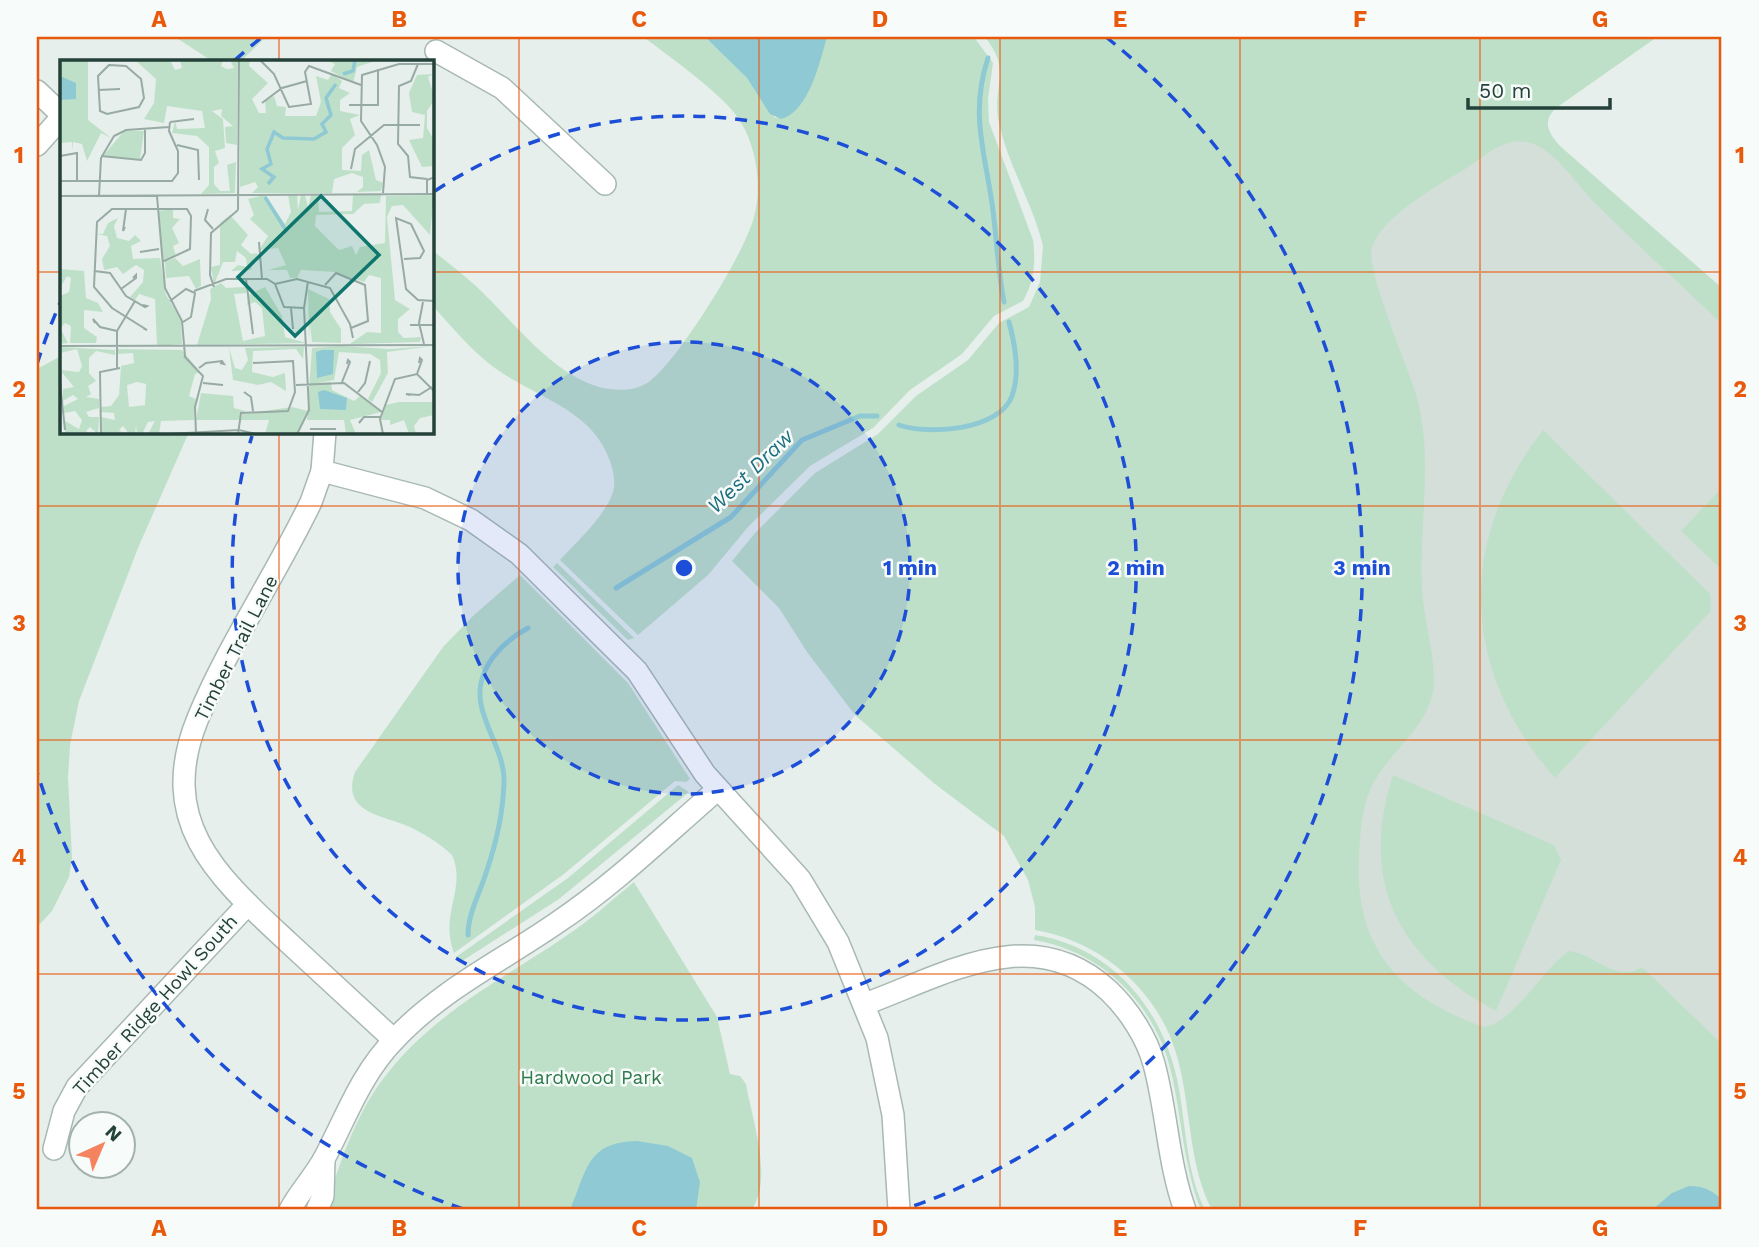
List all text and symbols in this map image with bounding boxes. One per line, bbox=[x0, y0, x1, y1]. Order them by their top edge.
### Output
text: A bbox=[151, 6, 167, 33]
text: B bbox=[391, 6, 407, 33]
text: C bbox=[631, 6, 647, 33]
text: D bbox=[872, 6, 888, 33]
text: E bbox=[1113, 6, 1127, 33]
text: F bbox=[1353, 6, 1367, 33]
text: G bbox=[1592, 6, 1608, 33]
inset map bbox=[60, 60, 434, 434]
scale bar bbox=[1468, 66, 1610, 110]
text: 50 m bbox=[1479, 78, 1531, 103]
text: 1 bbox=[14, 142, 24, 169]
text: 1 bbox=[1735, 142, 1745, 169]
text: 2 bbox=[12, 376, 26, 403]
text: 2 bbox=[1733, 376, 1747, 403]
water label: West Draw bbox=[702, 423, 799, 518]
text: 1 min bbox=[883, 555, 937, 580]
text: 2 min bbox=[1107, 555, 1165, 580]
text: 3 min bbox=[1333, 555, 1391, 580]
centre of rings bbox=[672, 556, 696, 580]
street label: Timber Trail Lane bbox=[189, 571, 283, 725]
text: 3 bbox=[12, 610, 26, 637]
text: 3 bbox=[1733, 610, 1747, 637]
text: 4 bbox=[12, 844, 27, 871]
text: 4 bbox=[1733, 844, 1748, 871]
street label: Timber Ridge Howl South bbox=[68, 910, 242, 1100]
park label: Hardwood Park bbox=[520, 1066, 662, 1089]
text: 5 bbox=[12, 1078, 26, 1105]
text: 5 bbox=[1733, 1078, 1747, 1105]
north arrow bbox=[66, 1110, 136, 1180]
text: N bbox=[100, 1120, 127, 1146]
text: A bbox=[151, 1215, 167, 1242]
text: B bbox=[391, 1215, 407, 1242]
text: C bbox=[631, 1215, 647, 1242]
text: D bbox=[872, 1215, 888, 1242]
text: E bbox=[1113, 1215, 1127, 1242]
text: F bbox=[1353, 1215, 1367, 1242]
text: G bbox=[1592, 1215, 1608, 1242]

